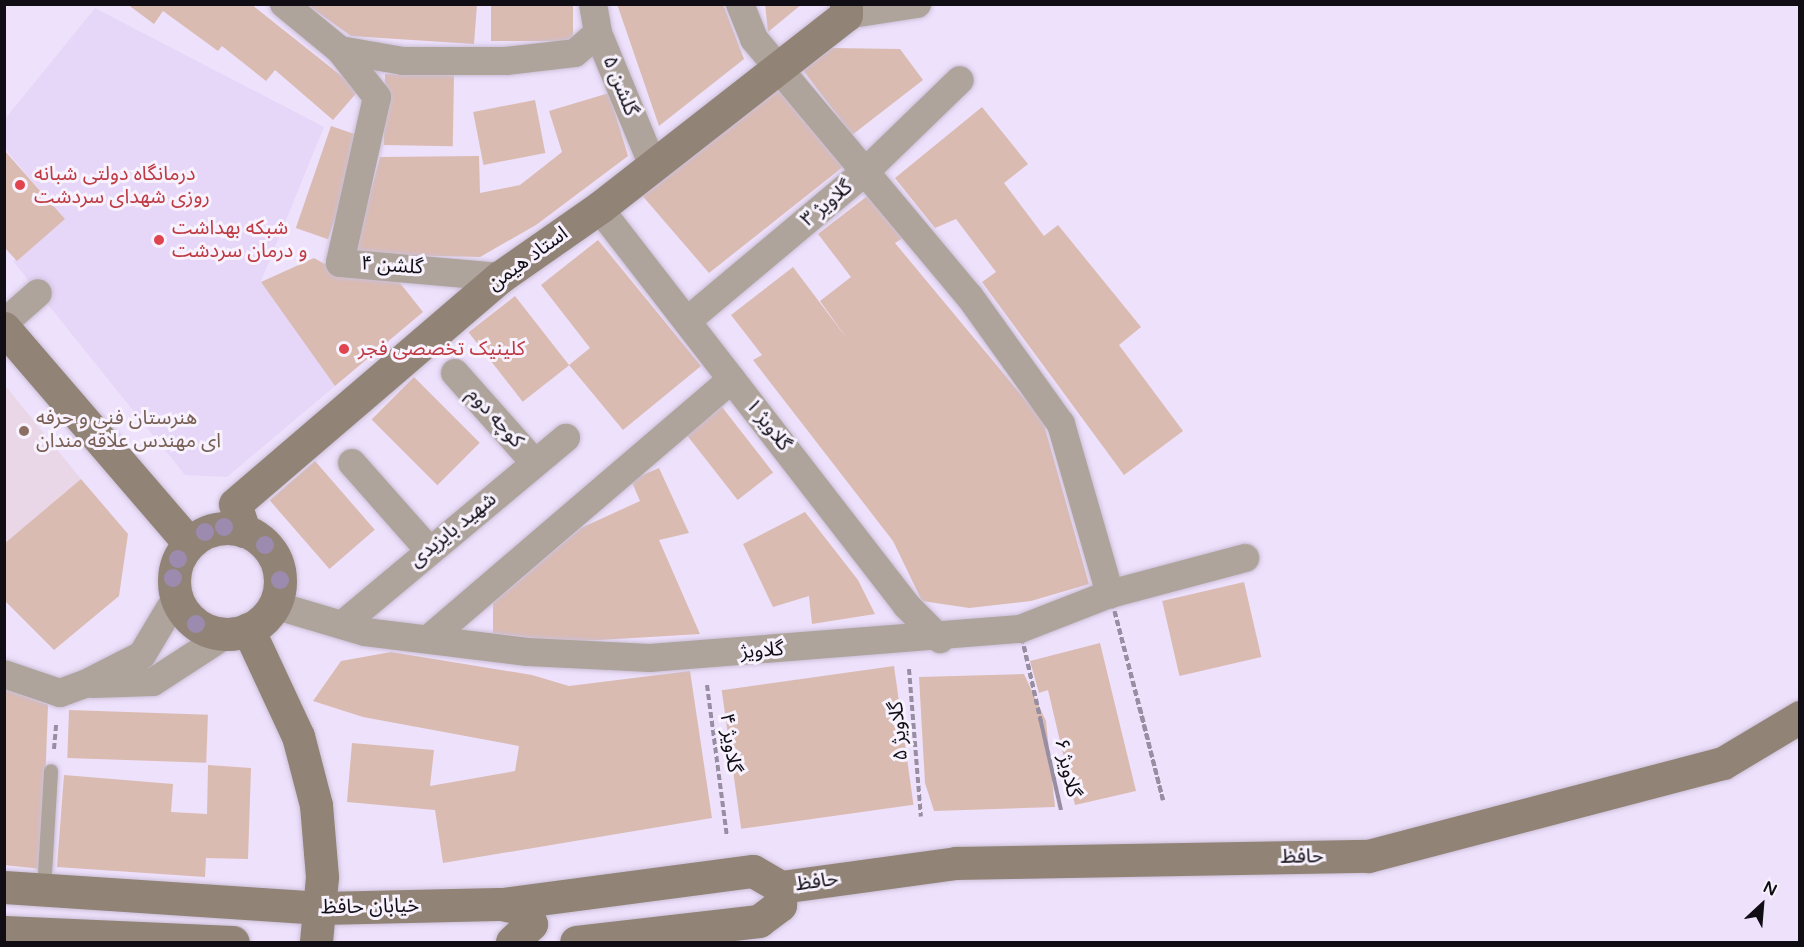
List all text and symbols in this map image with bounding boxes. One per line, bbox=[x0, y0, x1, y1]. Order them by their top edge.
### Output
street label: گلشن ۵ bbox=[597, 53, 643, 119]
place label: درمانگاه دولتی شبانه روزی شهدای سردشت bbox=[34, 162, 210, 209]
marker: درمانگاه دولتی شبانه روزی شهدای سردشت bbox=[11, 176, 29, 194]
street label: گلاویژ ۳ bbox=[796, 176, 858, 232]
place label: شبکه بهداشت و درمان سردشت bbox=[172, 216, 308, 263]
street label: استاد هیمن bbox=[483, 222, 573, 296]
marker: شبکه بهداشت و درمان سردشت bbox=[150, 231, 168, 249]
street label: گلشن ۴ bbox=[360, 252, 424, 280]
place label: کلینیک تخصصی فجر bbox=[358, 337, 525, 361]
marker: کلینیک تخصصی فجر bbox=[335, 340, 353, 358]
street label: کوچه دوم bbox=[462, 383, 528, 453]
street label: گلاویژ ۱ bbox=[740, 394, 796, 456]
place label: هنرستان فنی و حرفه ای مهندس علاقه مندان bbox=[36, 407, 221, 454]
marker: هنرستان فنی و حرفه ای مهندس علاقه مندان bbox=[17, 424, 31, 438]
street label: شهید بایزیدی bbox=[404, 487, 502, 573]
street label: گلاویژ bbox=[740, 638, 784, 664]
street label: گلاویژ ۵ bbox=[884, 700, 914, 762]
street label: گلاویژ ۴ bbox=[714, 712, 746, 774]
street label: گلاویژ ۶ bbox=[1049, 736, 1085, 800]
street label: حافظ bbox=[1280, 845, 1324, 869]
street label: حافظ bbox=[794, 867, 840, 897]
north arrow bbox=[1732, 875, 1792, 935]
text: N bbox=[1760, 877, 1780, 901]
street label: خیابان حافظ bbox=[321, 894, 419, 920]

